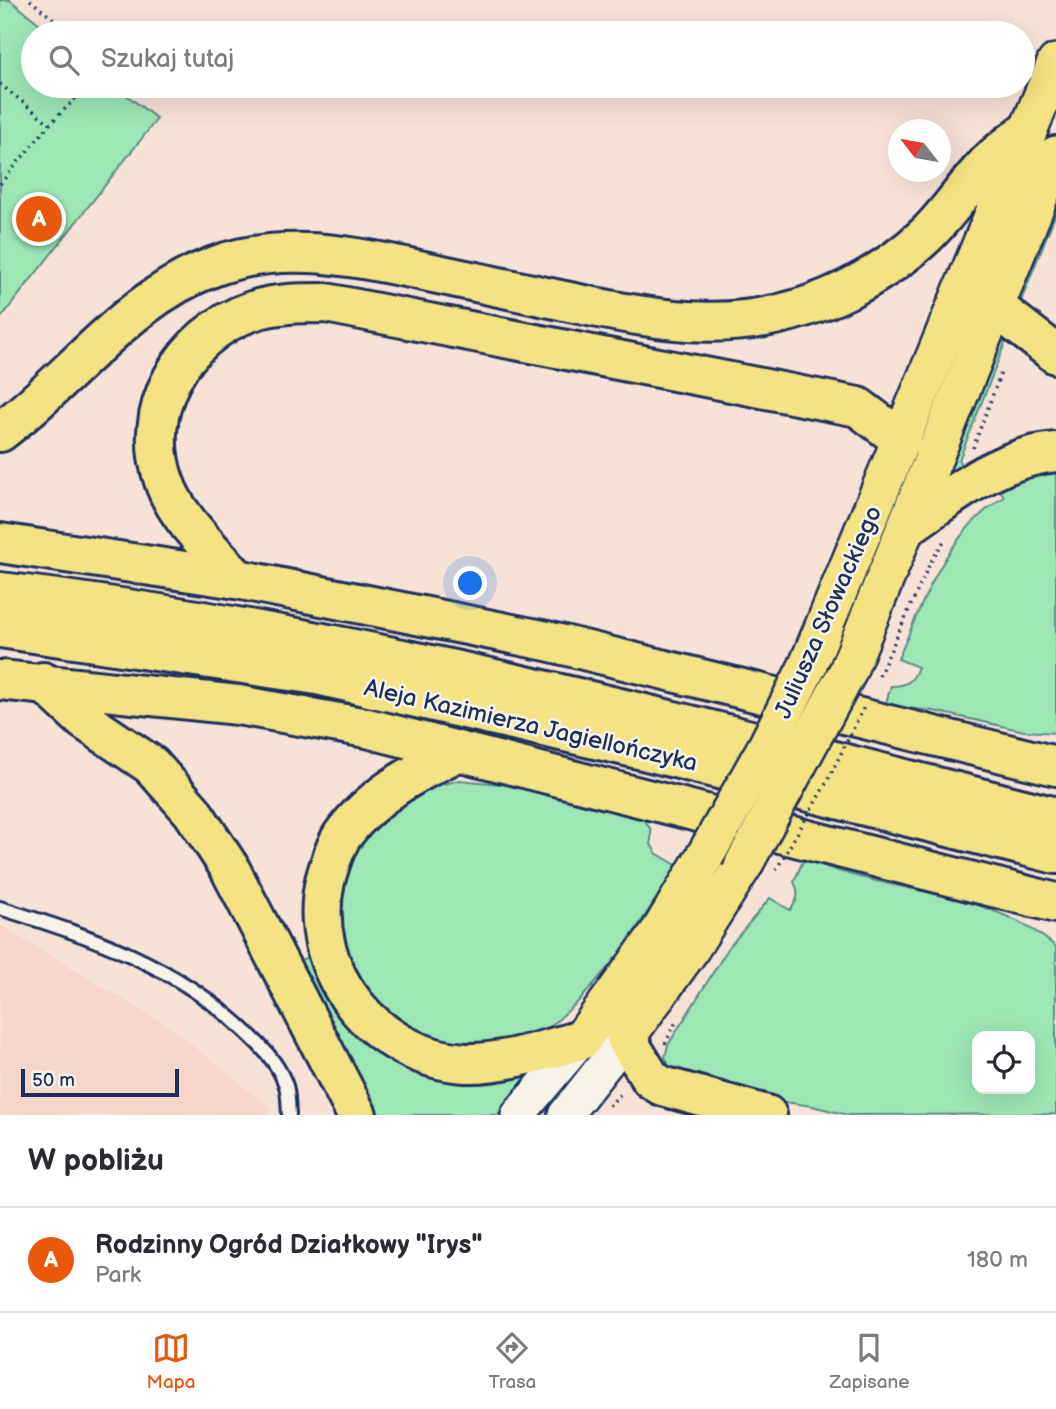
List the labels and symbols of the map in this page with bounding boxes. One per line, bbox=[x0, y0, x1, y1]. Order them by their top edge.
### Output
north arrow bbox=[888, 119, 951, 182]
pin: A bbox=[16, 193, 62, 245]
street label: Juliusza Słowackiego bbox=[769, 501, 888, 723]
your location bbox=[453, 566, 487, 600]
street label: Aleja Kazimierza Jagiellończyka bbox=[361, 673, 700, 778]
scale bar bbox=[21, 1066, 178, 1098]

